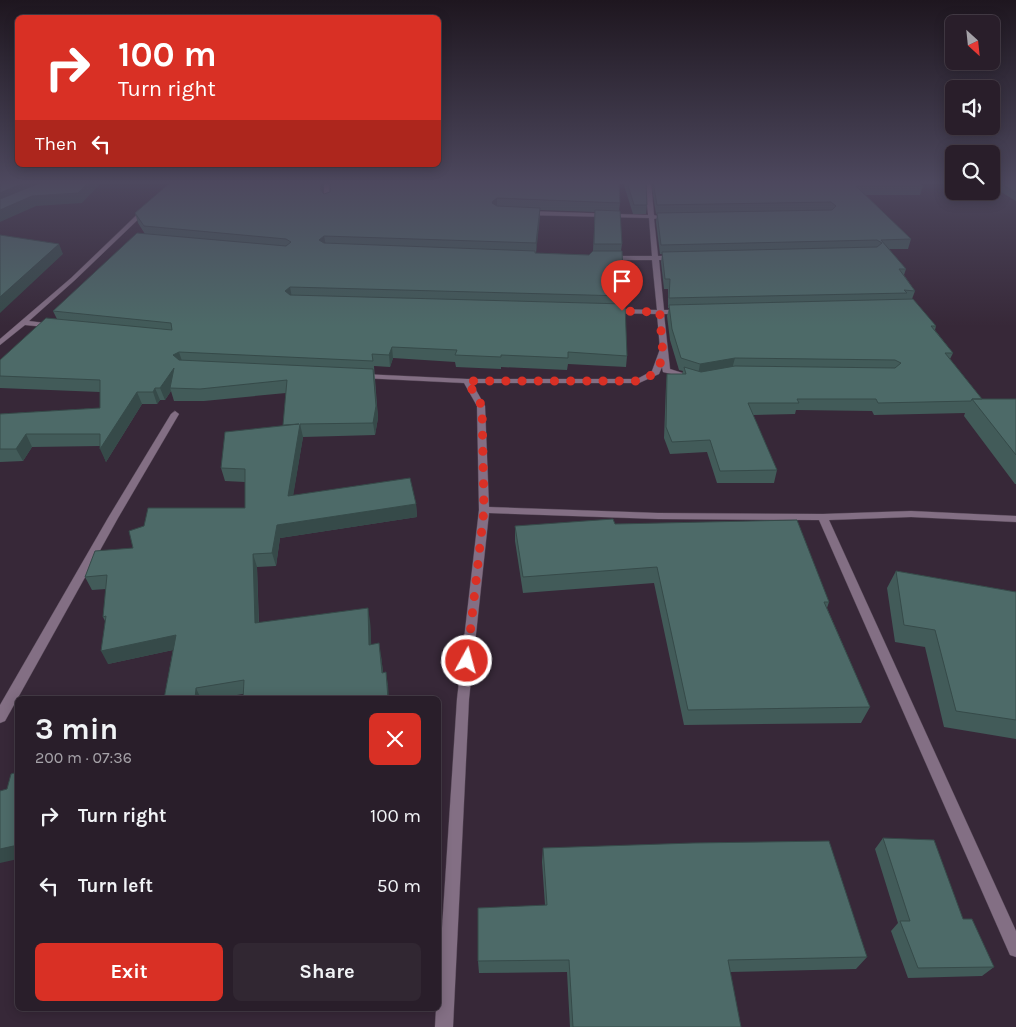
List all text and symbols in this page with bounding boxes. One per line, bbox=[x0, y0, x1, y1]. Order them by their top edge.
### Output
north arrow bbox=[945, 15, 1000, 70]
map controls bbox=[945, 15, 1000, 200]
text: 100 m bbox=[118, 34, 217, 75]
icon: right bbox=[35, 35, 100, 100]
text: Turn right bbox=[118, 76, 216, 102]
button: sound bbox=[945, 80, 1000, 135]
icon: left bbox=[87, 130, 115, 158]
text: Then bbox=[35, 133, 77, 155]
button: search bbox=[945, 145, 1000, 200]
pin bbox=[601, 260, 643, 311]
icon: arrive bbox=[608, 267, 636, 295]
position arrow bbox=[440, 634, 492, 686]
text: 3 min bbox=[35, 711, 118, 747]
button: close bbox=[369, 713, 421, 765]
text: 200 m · 07:36 bbox=[35, 748, 132, 767]
icon: right bbox=[35, 802, 63, 830]
text: Turn right bbox=[78, 805, 167, 827]
text: 100 m bbox=[370, 805, 421, 827]
icon: left bbox=[35, 872, 63, 900]
text: Turn left bbox=[78, 875, 153, 897]
text: 50 m bbox=[377, 875, 421, 897]
button: Exit bbox=[35, 943, 223, 1001]
button: Share bbox=[233, 943, 421, 1001]

